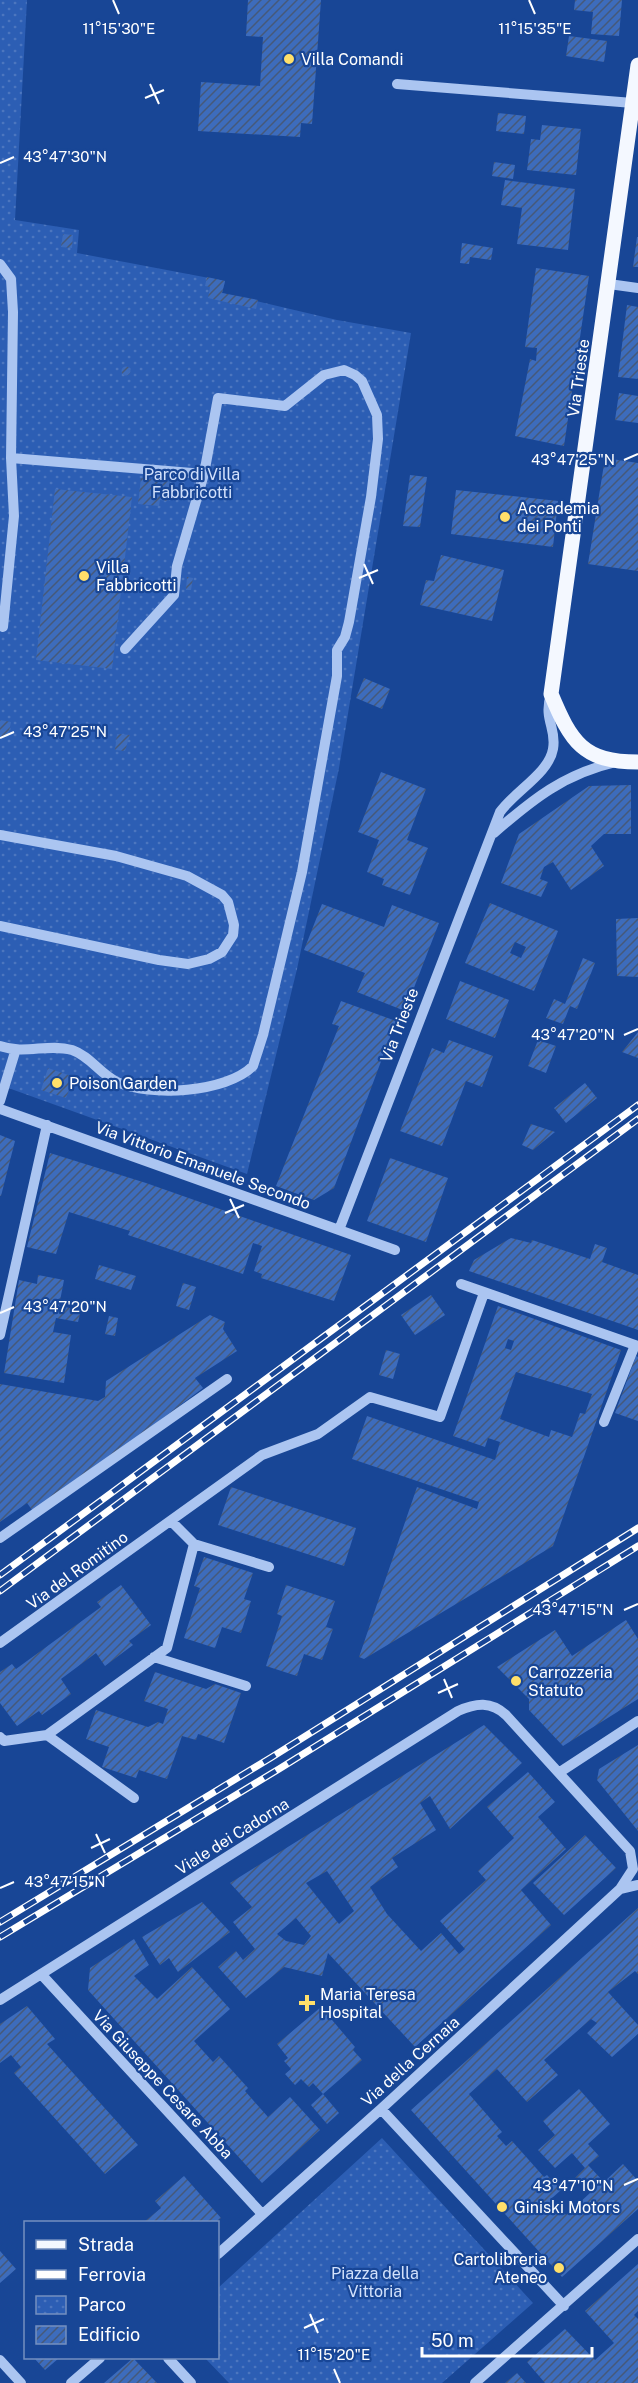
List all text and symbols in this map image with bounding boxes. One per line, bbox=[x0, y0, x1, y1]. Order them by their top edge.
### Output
text: 11°15'30"E bbox=[83, 20, 155, 37]
text: 11°15'35"E bbox=[498, 20, 572, 37]
place label: Villa Comandi bbox=[301, 50, 403, 69]
marker: Villa Comandi bbox=[282, 52, 296, 66]
text: 43°47'30"N bbox=[23, 148, 107, 165]
street label: Via Trieste bbox=[564, 338, 593, 418]
text: 43°47'25"N bbox=[531, 451, 615, 468]
park label: Parco di Villa Fabbricotti bbox=[144, 465, 240, 502]
place label: Accademia dei Ponti bbox=[517, 499, 599, 536]
marker: Accademia dei Ponti bbox=[498, 510, 512, 524]
place label: Villa Fabbricotti bbox=[96, 558, 176, 595]
marker: Villa Fabbricotti bbox=[77, 569, 91, 583]
text: 43°47'25"N bbox=[23, 723, 107, 740]
street label: Via Trieste bbox=[377, 985, 422, 1065]
text: 43°47'20"N bbox=[531, 1026, 615, 1043]
place label: Poison Garden bbox=[69, 1074, 177, 1093]
marker: Poison Garden bbox=[50, 1076, 64, 1090]
street label: Via Vittorio Emanuele Secondo bbox=[93, 1118, 313, 1213]
text: 43°47'20"N bbox=[23, 1298, 107, 1315]
street label: Via del Romitino bbox=[23, 1527, 132, 1614]
text: 43°47'15"N bbox=[532, 1601, 614, 1618]
place label: Carrozzeria Statuto bbox=[528, 1663, 613, 1700]
marker: Carrozzeria Statuto bbox=[509, 1674, 523, 1688]
street label: Viale dei Cadorna bbox=[172, 1794, 292, 1879]
text: 43°47'15"N bbox=[24, 1873, 106, 1890]
place label: Maria Teresa Hospital bbox=[320, 1985, 415, 2022]
marker: Maria Teresa Hospital bbox=[298, 1994, 316, 2012]
street label: Via Giuseppe Cesare Abba bbox=[89, 2006, 237, 2163]
street label: Via della Cernaia bbox=[357, 2012, 463, 2110]
text: 43°47'10"N bbox=[533, 2177, 613, 2194]
place label: Giniski Motors bbox=[514, 2198, 620, 2217]
marker: Giniski Motors bbox=[495, 2200, 509, 2214]
legend bbox=[24, 2221, 219, 2359]
text: Strada bbox=[78, 2234, 134, 2255]
place label: Cartolibreria Ateneo bbox=[454, 2250, 547, 2287]
marker: Cartolibreria Ateneo bbox=[552, 2261, 566, 2275]
text: Ferrovia bbox=[78, 2264, 146, 2285]
park label: Piazza della Vittoria bbox=[331, 2264, 419, 2301]
text: Parco bbox=[78, 2294, 126, 2315]
scale bar bbox=[422, 2320, 592, 2358]
text: Edificio bbox=[78, 2324, 140, 2345]
text: 50 m bbox=[431, 2330, 474, 2351]
text: 11°15'20"E bbox=[298, 2346, 370, 2363]

